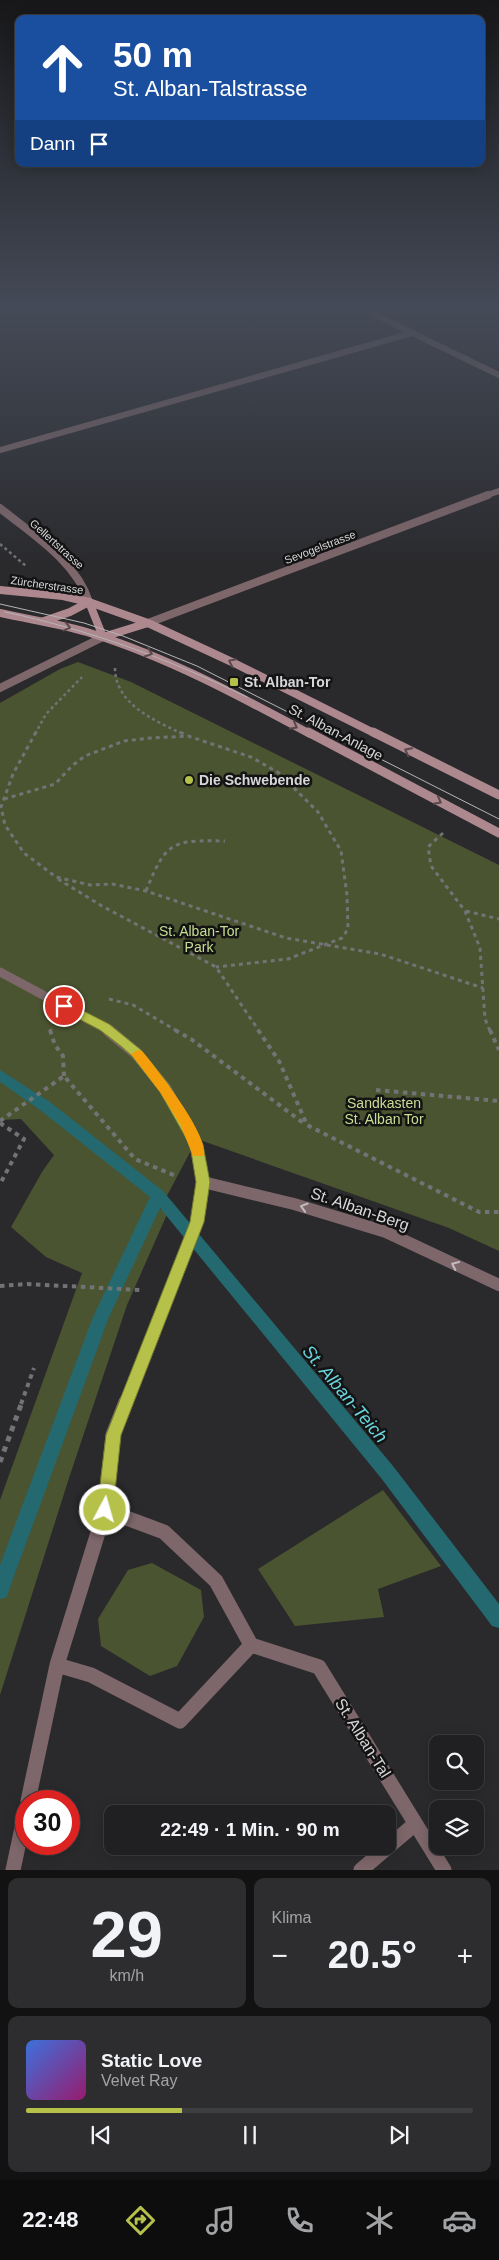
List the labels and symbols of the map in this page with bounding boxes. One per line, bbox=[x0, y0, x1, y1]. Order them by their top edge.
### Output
street label: Gellertstrasse bbox=[28, 517, 86, 571]
street label: Sevogelstrasse bbox=[283, 528, 357, 566]
street label: Zürcherstrasse bbox=[10, 574, 84, 596]
one-way arrow bbox=[63, 621, 71, 632]
one-way arrow bbox=[144, 647, 152, 657]
one-way arrow bbox=[228, 658, 237, 668]
place label: St. Alban-Tor bbox=[244, 674, 331, 690]
marker: St. Alban-Tor bbox=[228, 676, 240, 688]
street label: St. Alban-Anlage bbox=[286, 700, 386, 764]
one-way arrow bbox=[289, 720, 298, 730]
one-way arrow bbox=[404, 747, 413, 757]
place label: Die Schwebende bbox=[199, 772, 310, 788]
marker: Die Schwebende bbox=[183, 774, 195, 786]
one-way arrow bbox=[433, 795, 442, 805]
park label: St. Alban-Tor Park bbox=[159, 923, 239, 955]
pin bbox=[43, 985, 85, 1027]
park label: Sandkasten St. Alban Tor bbox=[344, 1095, 424, 1127]
street label: St. Alban-Berg bbox=[308, 1184, 412, 1234]
one-way arrow bbox=[300, 1202, 308, 1212]
one-way arrow bbox=[451, 1260, 460, 1271]
water label: St. Alban-Teich bbox=[299, 1341, 391, 1447]
position arrow bbox=[78, 1483, 130, 1535]
street label: St. Alban-Tal bbox=[332, 1695, 394, 1781]
speed limit sign: 30 bbox=[15, 1790, 80, 1855]

